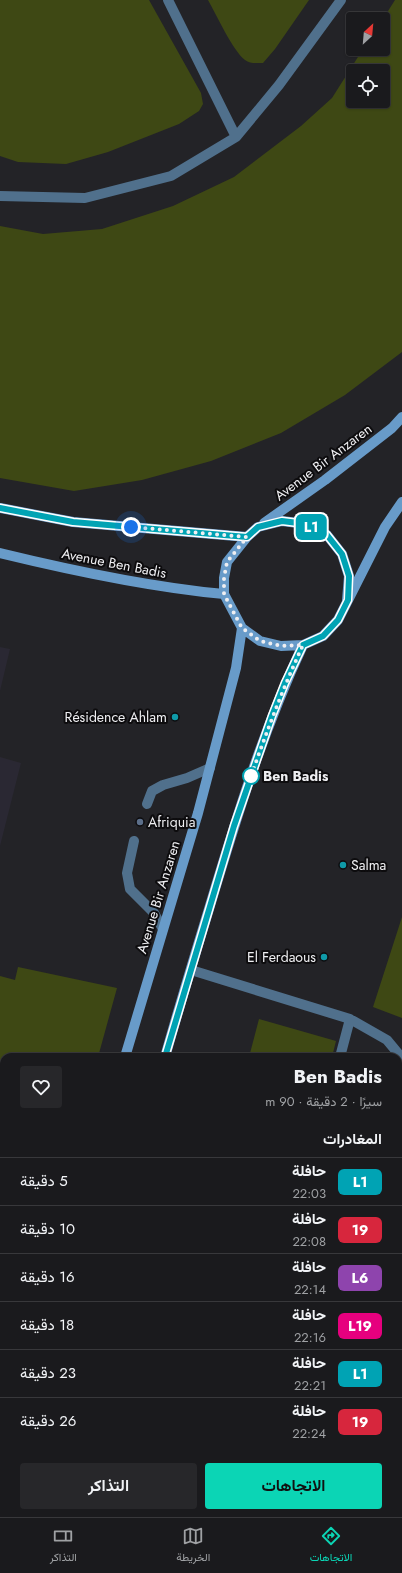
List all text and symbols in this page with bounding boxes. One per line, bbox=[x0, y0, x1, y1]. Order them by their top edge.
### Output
north arrow bbox=[346, 12, 390, 56]
map controls bbox=[346, 12, 390, 108]
button: locate bbox=[346, 64, 390, 108]
street label: Avenue Bir Anzaren bbox=[270, 419, 376, 505]
line badge: L1 bbox=[293, 514, 329, 540]
your location bbox=[121, 517, 141, 537]
text: L1 bbox=[304, 517, 318, 537]
street label: Avenue Ben Badis bbox=[60, 543, 168, 583]
place label: Résidence Ahlam bbox=[65, 707, 167, 727]
marker: Résidence Ahlam bbox=[170, 712, 180, 722]
place label: Ben Badis bbox=[263, 766, 329, 786]
marker: Ben Badis bbox=[242, 767, 260, 785]
place label: Afriquia bbox=[148, 812, 195, 832]
marker: Afriquia bbox=[135, 817, 145, 827]
street label: Avenue Bir Anzaren bbox=[131, 838, 185, 956]
place label: Salma bbox=[351, 855, 386, 875]
marker: Salma bbox=[338, 860, 348, 870]
place label: El Ferdaous bbox=[247, 947, 316, 967]
marker: El Ferdaous bbox=[319, 952, 329, 962]
text: Ben Badis bbox=[293, 1063, 382, 1090]
button: heart bbox=[20, 1066, 62, 1108]
text: سيرًا · 2 دقيقة · 90 m bbox=[265, 1092, 382, 1111]
text: المغادرات bbox=[323, 1128, 382, 1150]
text: حافلة bbox=[292, 1160, 326, 1182]
text: 5 دقيقة bbox=[20, 1170, 68, 1192]
text: L1 bbox=[353, 1172, 367, 1192]
text: 22:03 bbox=[292, 1184, 326, 1203]
text: حافلة bbox=[292, 1208, 326, 1230]
text: 10 دقيقة bbox=[20, 1218, 75, 1240]
text: 19 bbox=[352, 1220, 368, 1240]
text: 22:08 bbox=[292, 1232, 326, 1251]
text: حافلة bbox=[292, 1256, 326, 1278]
text: 16 دقيقة bbox=[20, 1266, 75, 1288]
text: L6 bbox=[352, 1268, 368, 1288]
text: 22:14 bbox=[294, 1280, 326, 1299]
text: حافلة bbox=[292, 1304, 326, 1326]
text: 18 دقيقة bbox=[20, 1314, 74, 1336]
text: L19 bbox=[348, 1316, 372, 1336]
text: 22:16 bbox=[294, 1328, 326, 1347]
text: حافلة bbox=[292, 1352, 326, 1374]
text: 23 دقيقة bbox=[20, 1362, 76, 1384]
text: L1 bbox=[353, 1364, 367, 1384]
text: 22:21 bbox=[294, 1376, 326, 1395]
text: حافلة bbox=[292, 1400, 326, 1422]
text: 26 دقيقة bbox=[20, 1410, 76, 1432]
text: 19 bbox=[352, 1412, 368, 1432]
text: 22:24 bbox=[292, 1424, 326, 1443]
button: التذاكر bbox=[20, 1463, 197, 1509]
button: الاتجاهات bbox=[205, 1463, 382, 1509]
tab: التذاكر bbox=[50, 1525, 77, 1567]
tab: الخريطة bbox=[176, 1525, 210, 1567]
tab: الاتجاهات bbox=[310, 1525, 352, 1567]

